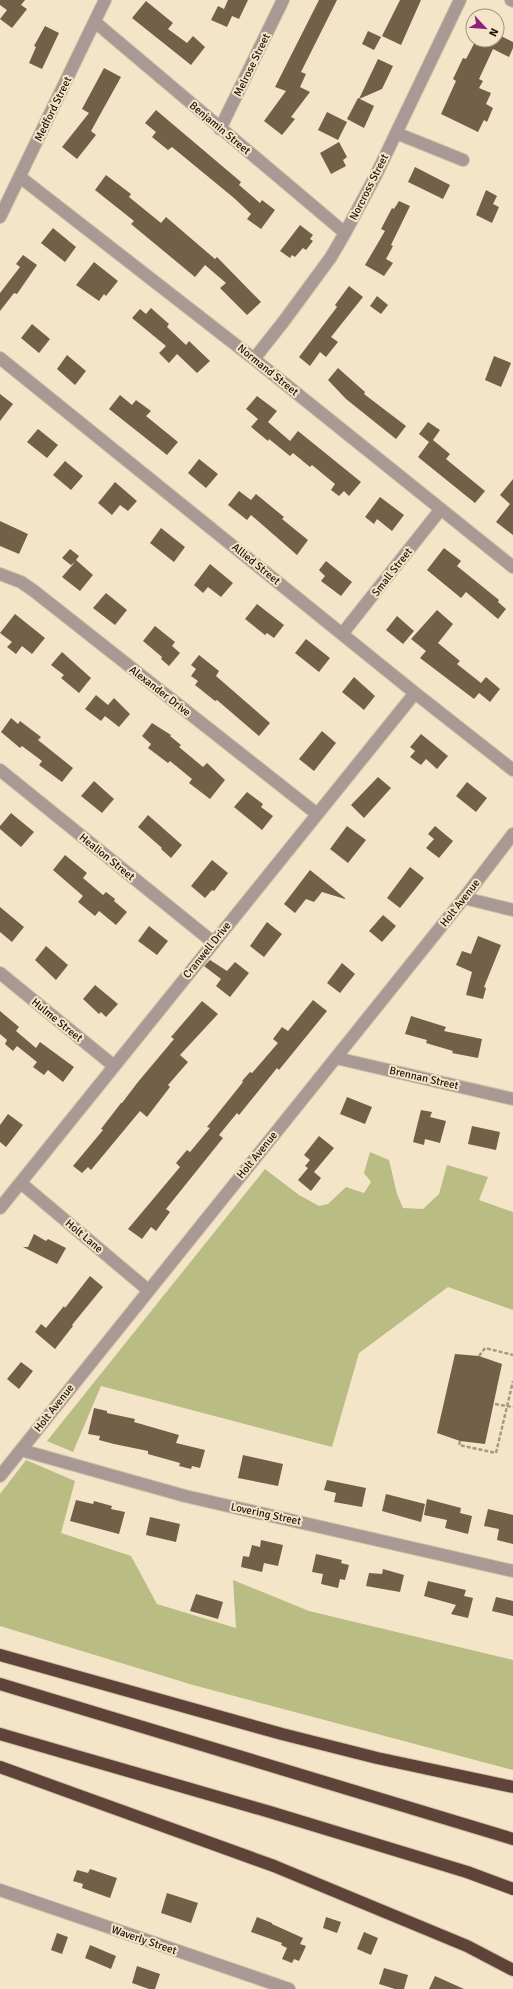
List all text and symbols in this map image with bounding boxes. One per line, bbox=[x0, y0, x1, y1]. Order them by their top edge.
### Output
north arrow bbox=[465, 8, 505, 48]
text: N bbox=[486, 26, 501, 38]
street label: Melrose Street bbox=[231, 31, 273, 99]
street label: Medford Street bbox=[32, 74, 74, 143]
street label: Benjamin Street bbox=[187, 99, 253, 157]
street label: Norcross Street bbox=[347, 152, 391, 222]
street label: Normand Street bbox=[235, 342, 301, 399]
street label: Allied Street bbox=[229, 541, 283, 587]
street label: Small Street bbox=[369, 545, 415, 599]
street label: Alexander Drive bbox=[127, 663, 193, 719]
street label: Healion Street bbox=[77, 831, 137, 883]
street label: Holt Avenue bbox=[437, 877, 483, 929]
street label: Cranwell Drive bbox=[180, 919, 234, 981]
street label: Hulme Street bbox=[29, 995, 85, 1045]
street label: Brennan Street bbox=[388, 1064, 460, 1092]
street label: Holt Avenue bbox=[234, 1129, 280, 1181]
street label: Holt Lane bbox=[63, 1216, 105, 1256]
street label: Holt Avenue bbox=[31, 1382, 77, 1434]
street label: Lovering Street bbox=[230, 1500, 302, 1528]
street label: Waverly Street bbox=[110, 1923, 178, 1957]

